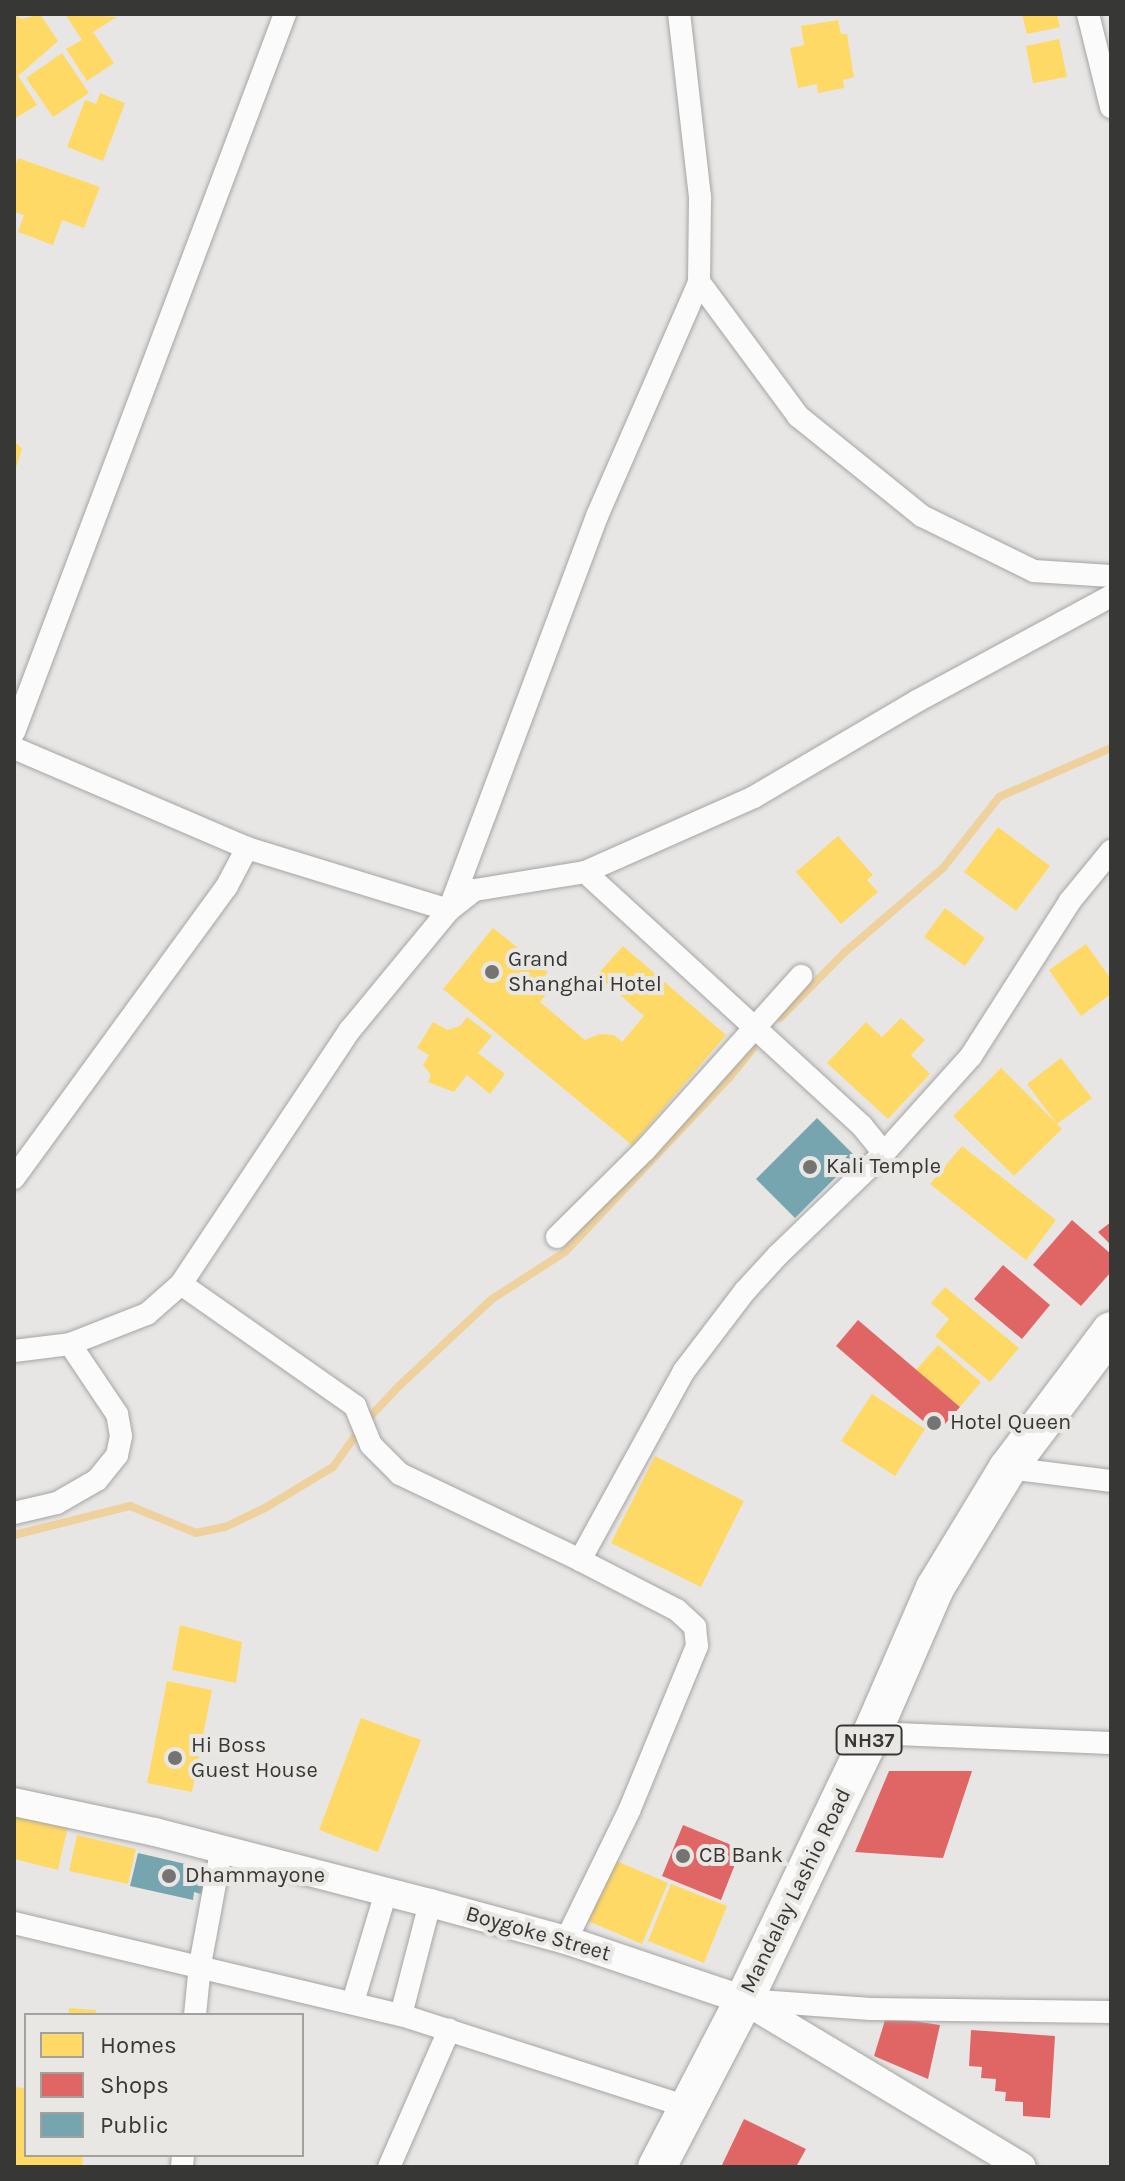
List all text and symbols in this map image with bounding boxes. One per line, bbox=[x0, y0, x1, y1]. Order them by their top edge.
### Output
place label: Grand Shanghai Hotel bbox=[508, 946, 662, 998]
marker: Grand Shanghai Hotel bbox=[483, 963, 501, 981]
place label: Kali Temple bbox=[826, 1154, 941, 1180]
marker: Kali Temple bbox=[801, 1158, 819, 1176]
place label: Hotel Queen bbox=[950, 1410, 1071, 1436]
marker: Hotel Queen bbox=[925, 1414, 943, 1432]
road number: NH37 bbox=[835, 1724, 903, 1756]
place label: Hi Boss Guest House bbox=[191, 1732, 318, 1784]
marker: Hi Boss Guest House bbox=[166, 1749, 184, 1767]
street label: Mandalay Lashio Road bbox=[735, 1784, 857, 1998]
place label: CB Bank bbox=[699, 1843, 783, 1869]
marker: CB Bank bbox=[674, 1847, 692, 1865]
place label: Dhammayone bbox=[185, 1863, 325, 1889]
marker: Dhammayone bbox=[160, 1867, 178, 1885]
street label: Boygoke Street bbox=[463, 1901, 613, 1967]
legend bbox=[24, 2013, 304, 2157]
text: Homes bbox=[100, 2031, 177, 2059]
text: Shops bbox=[100, 2071, 169, 2099]
text: Public bbox=[100, 2111, 168, 2139]

